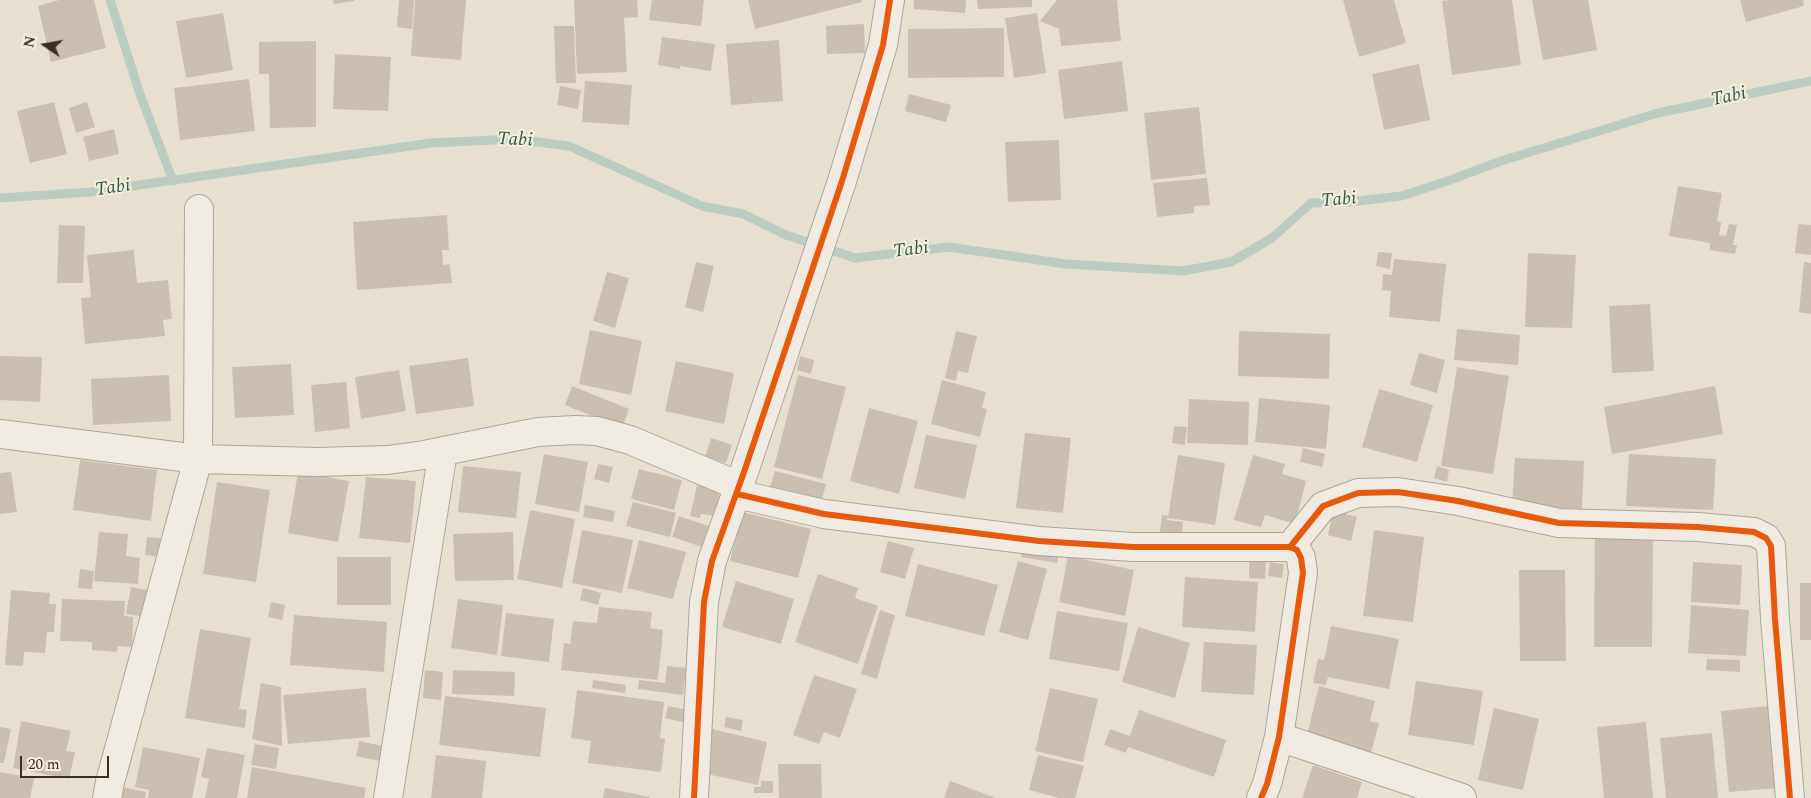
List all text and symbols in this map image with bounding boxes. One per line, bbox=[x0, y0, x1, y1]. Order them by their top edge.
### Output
north arrow bbox=[20, 20, 70, 70]
text: N bbox=[18, 34, 41, 50]
water label: Tabi bbox=[1709, 83, 1749, 113]
water label: Tabi bbox=[497, 129, 533, 153]
water label: Tabi bbox=[94, 175, 132, 203]
water label: Tabi bbox=[1320, 188, 1358, 214]
water label: Tabi bbox=[892, 238, 930, 264]
scale bar bbox=[22, 746, 111, 778]
text: 20 m bbox=[28, 753, 60, 776]

